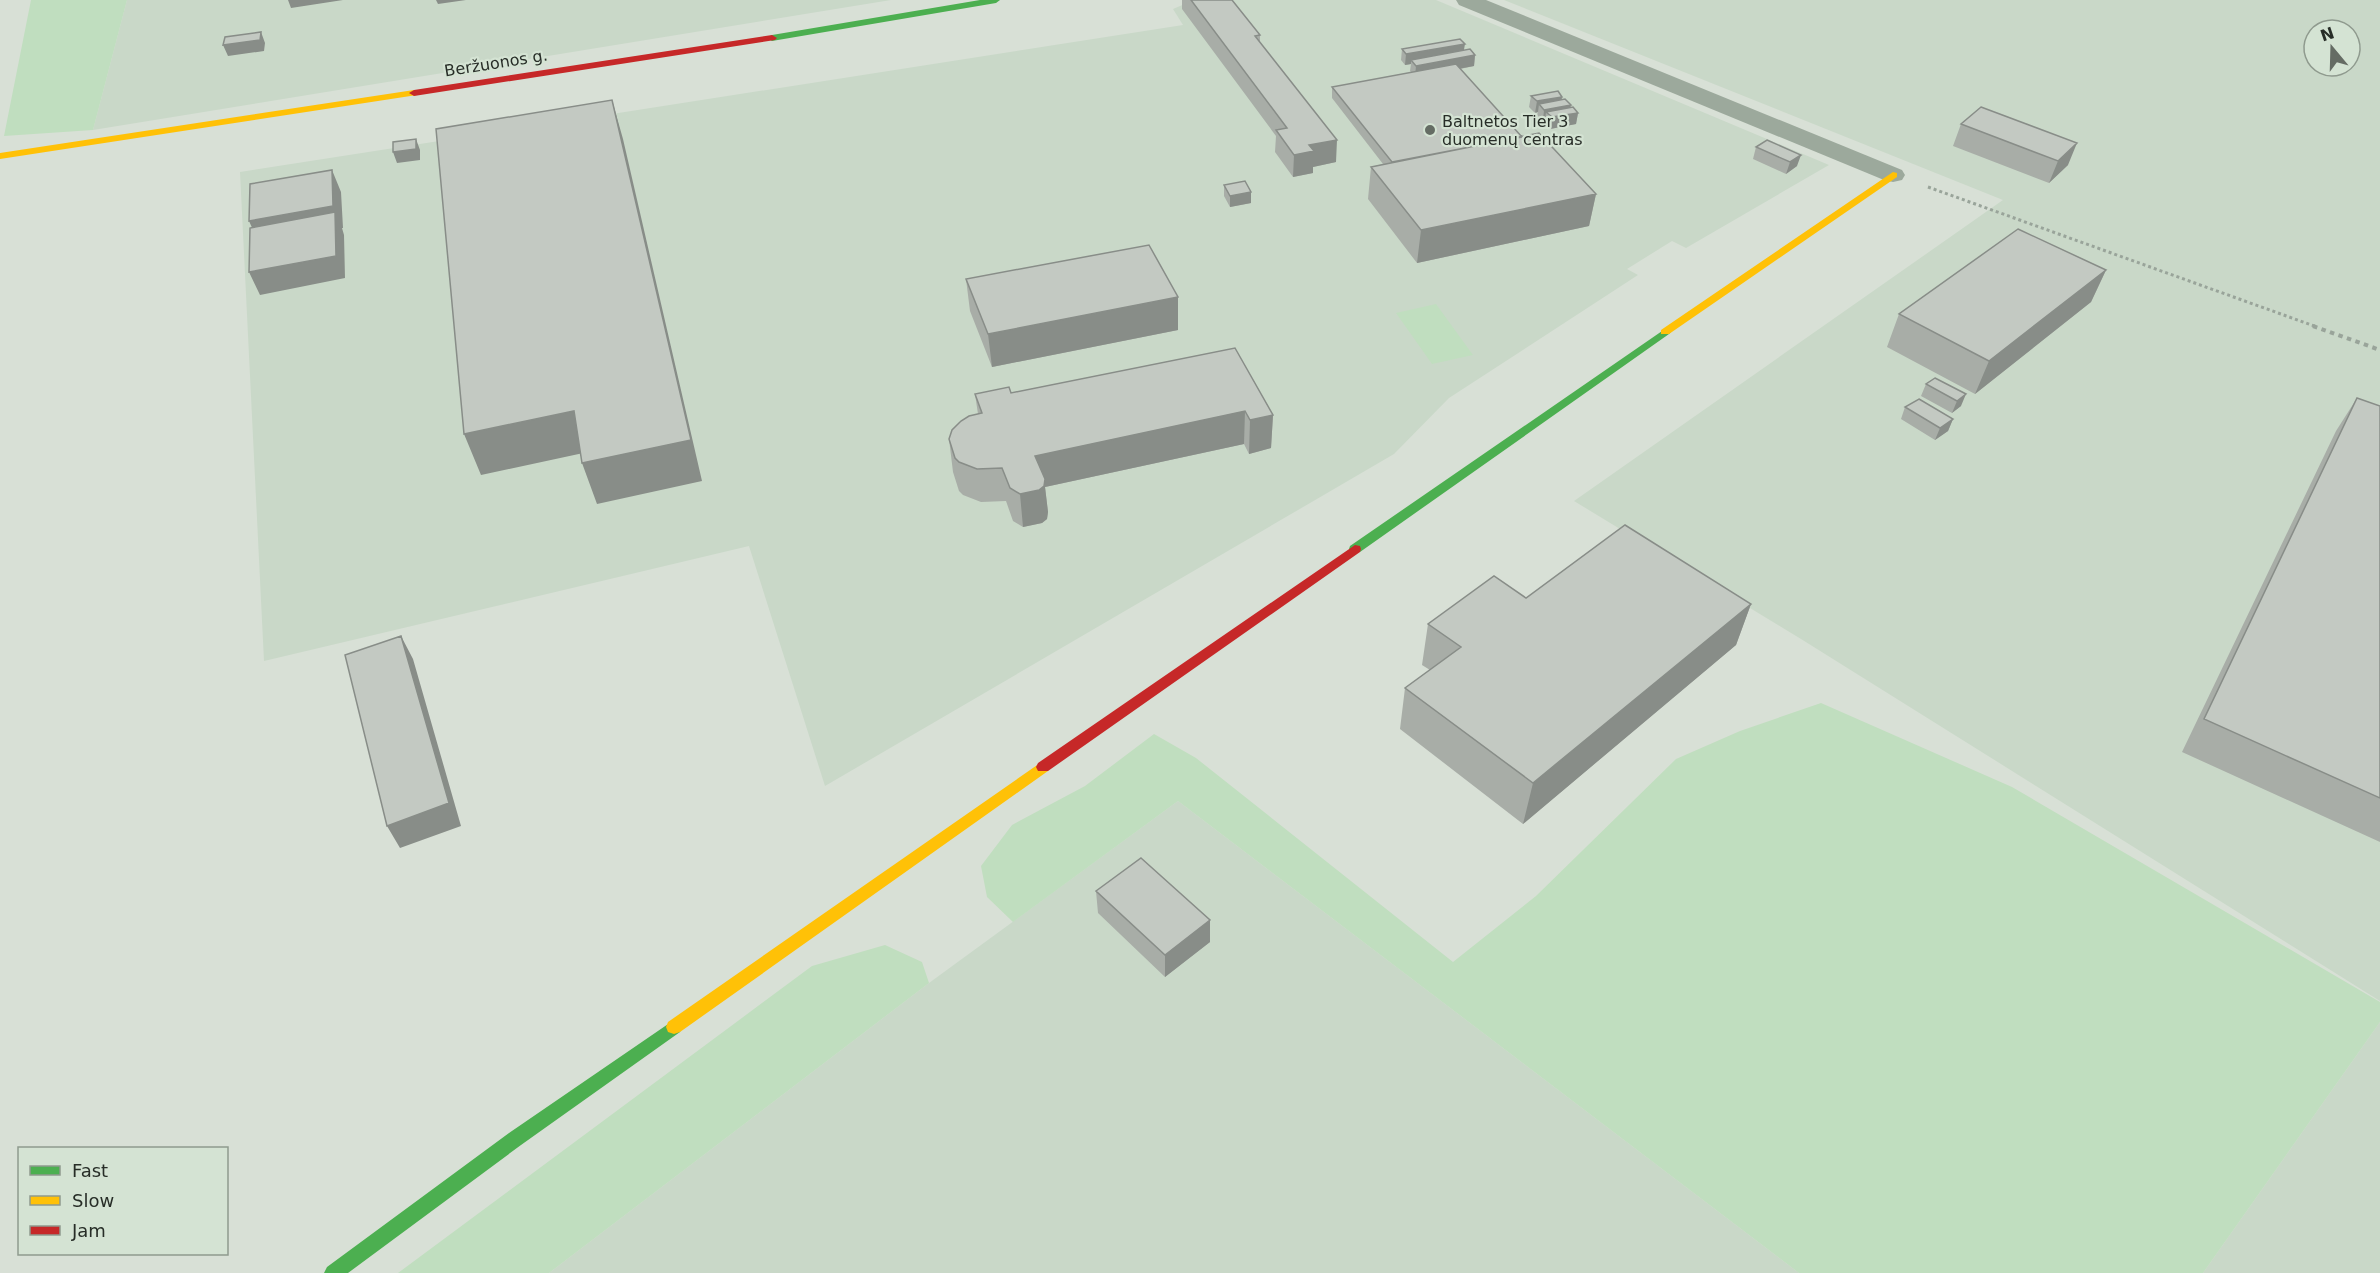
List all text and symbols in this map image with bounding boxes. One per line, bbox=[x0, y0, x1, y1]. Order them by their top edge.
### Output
north arrow bbox=[2302, 18, 2362, 78]
text: N bbox=[2318, 23, 2337, 45]
street label: Beržuonos g. bbox=[443, 45, 549, 81]
place label: Baltnetos Tier 3 duomenų centras bbox=[1442, 112, 1583, 149]
marker: Baltnetos Tier 3 duomenų centras bbox=[1423, 123, 1437, 137]
legend bbox=[18, 1147, 228, 1255]
text: Fast bbox=[72, 1160, 108, 1181]
text: Slow bbox=[72, 1190, 114, 1211]
text: Jam bbox=[71, 1220, 106, 1241]

